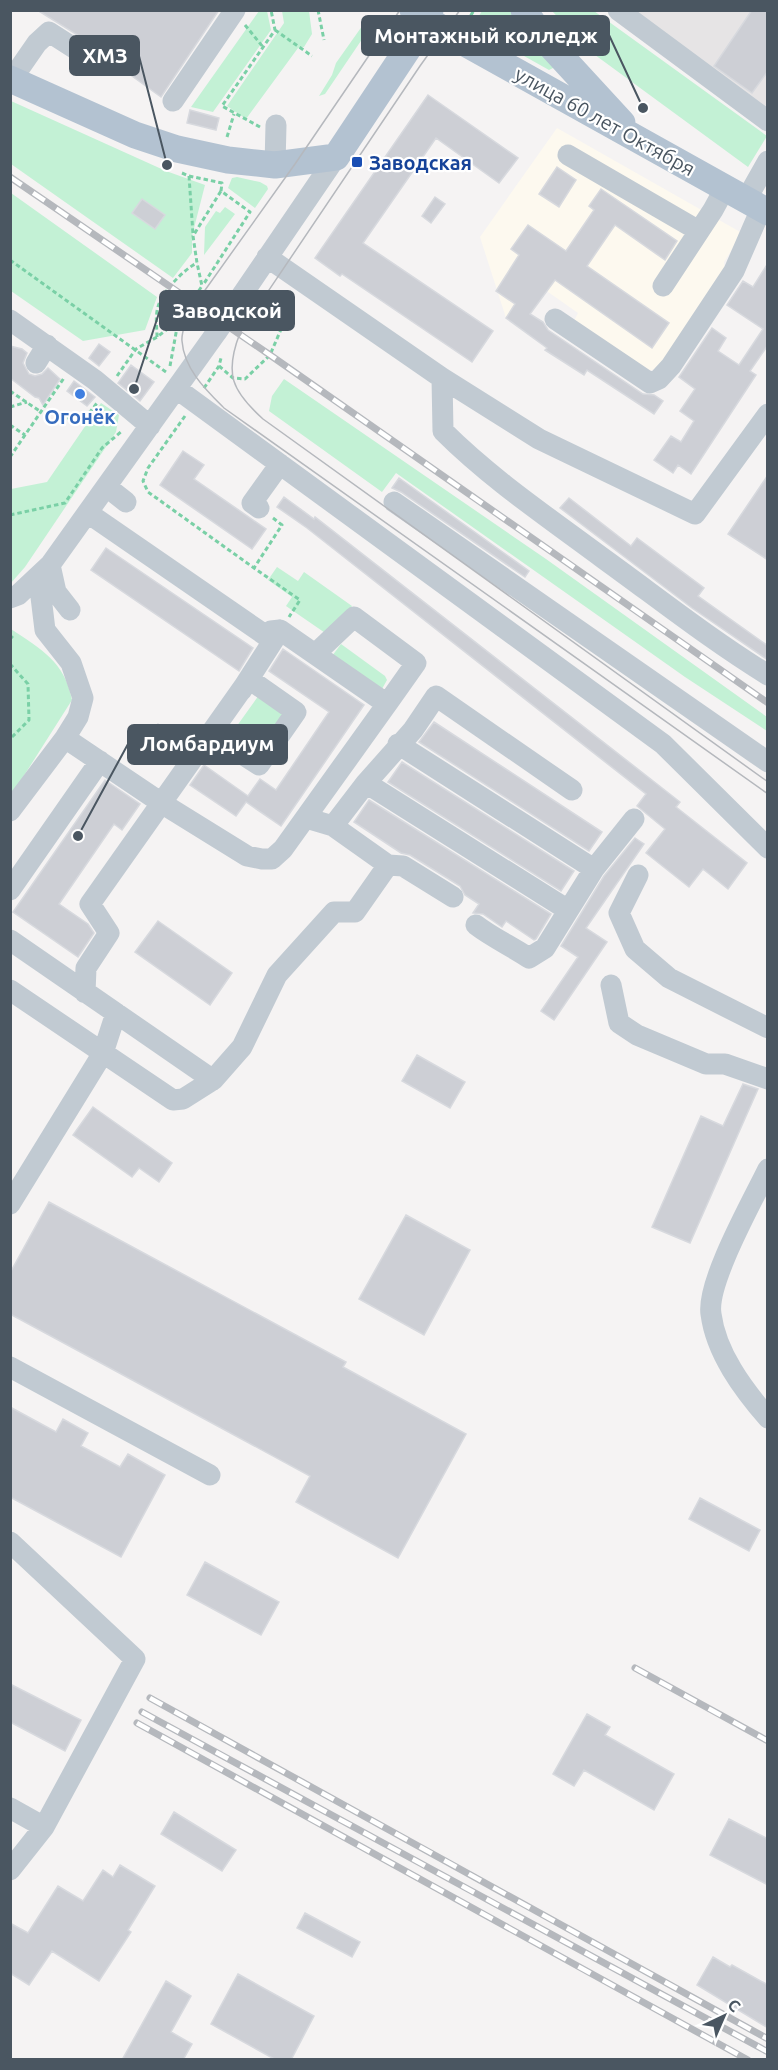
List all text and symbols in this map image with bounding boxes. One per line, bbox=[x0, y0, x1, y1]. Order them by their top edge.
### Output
callout: Монтажный колледж bbox=[362, 16, 609, 55]
text: Монтажный колледж bbox=[374, 23, 598, 47]
callout: ХМЗ bbox=[70, 36, 139, 75]
text: ХМЗ bbox=[82, 43, 128, 67]
street label: улица 60 лет Октября bbox=[511, 62, 699, 180]
place label: Заводская bbox=[369, 151, 472, 174]
marker: Заводская bbox=[350, 155, 364, 169]
callout: Заводской bbox=[160, 291, 294, 330]
text: Заводской bbox=[172, 298, 282, 322]
marker: Огонёк bbox=[73, 387, 87, 401]
place label: Огонёк bbox=[44, 405, 116, 428]
callout: Ломбардиум bbox=[128, 725, 287, 764]
text: Ломбардиум bbox=[140, 731, 274, 755]
north arrow bbox=[694, 1986, 754, 2046]
text: С bbox=[724, 1995, 744, 2015]

